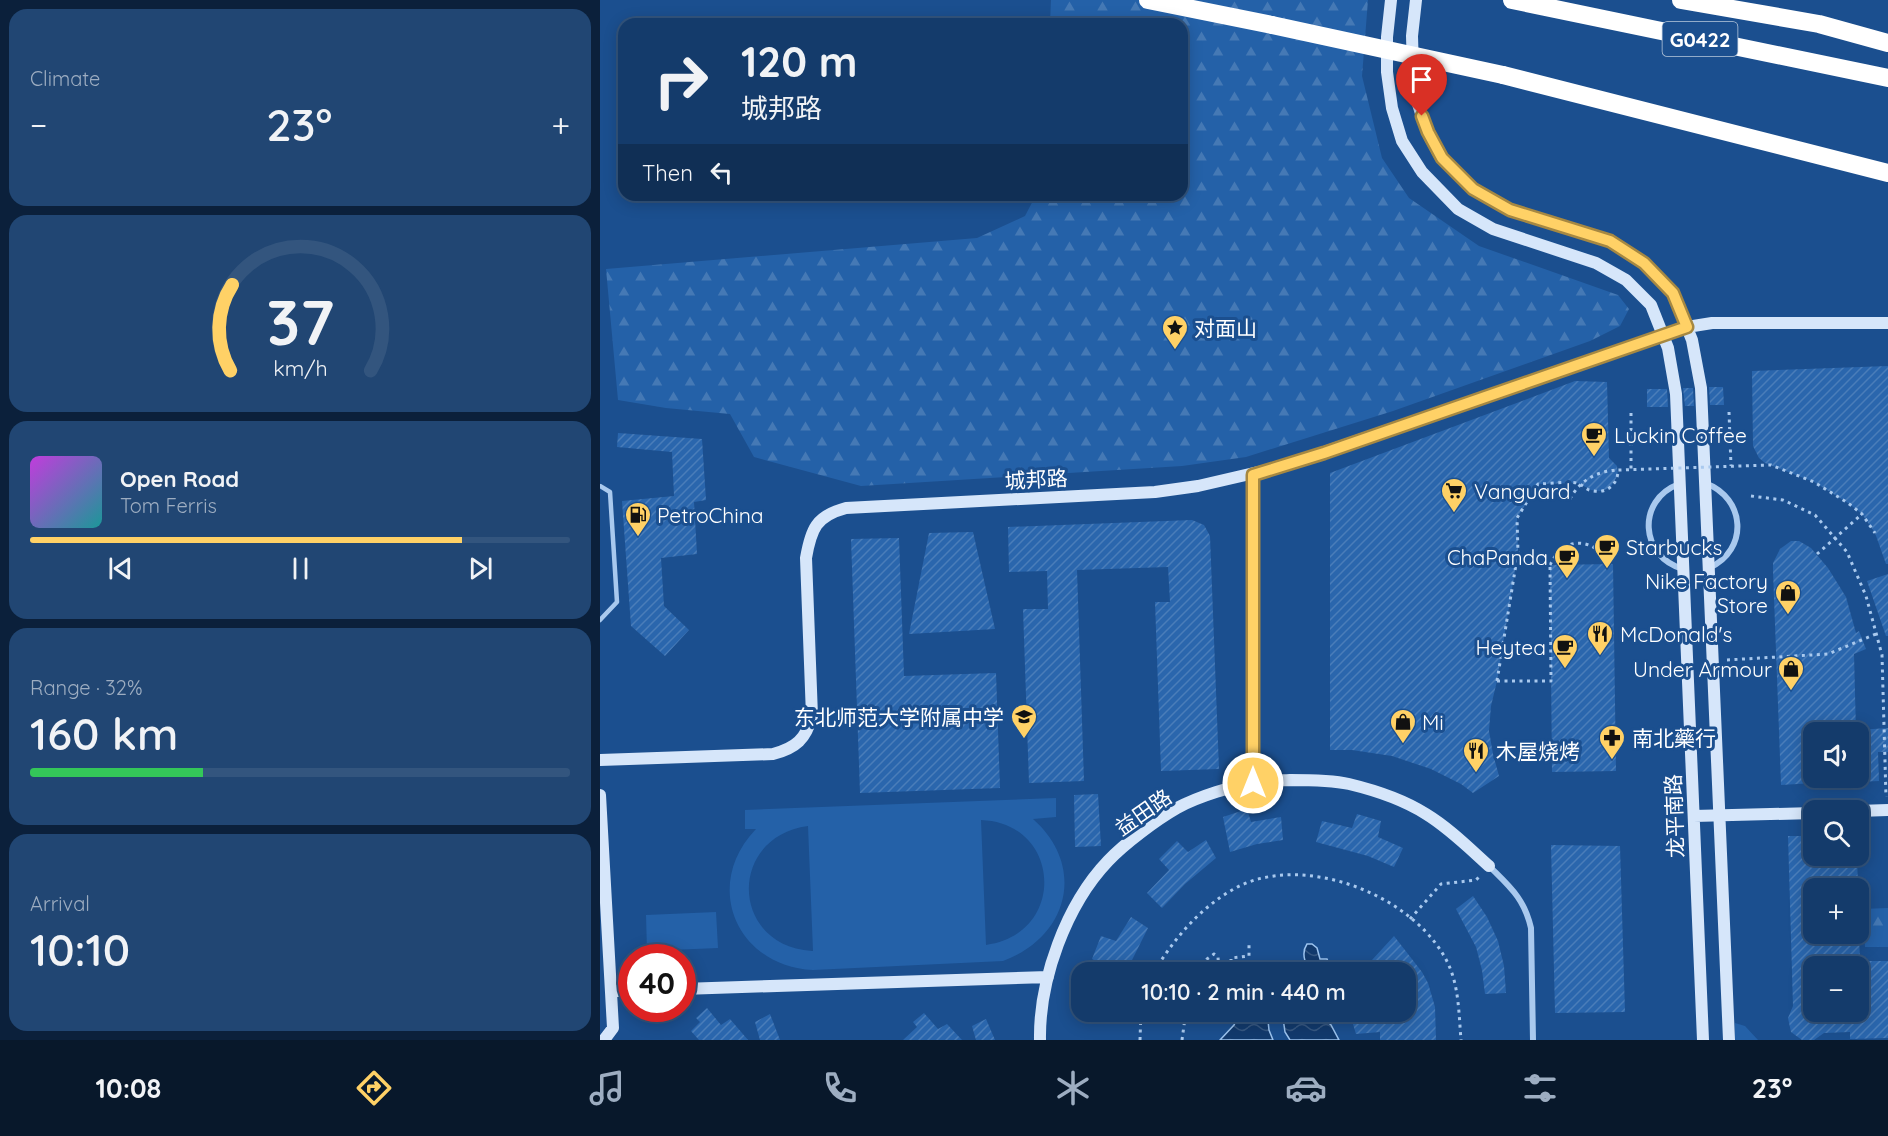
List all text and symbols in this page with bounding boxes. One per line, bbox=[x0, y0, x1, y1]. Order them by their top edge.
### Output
road number: G0422 bbox=[1662, 22, 1738, 56]
text: 120 m bbox=[741, 35, 858, 88]
icon: right bbox=[642, 42, 720, 120]
pin bbox=[1396, 54, 1447, 116]
icon: arrive bbox=[1405, 63, 1438, 96]
text: Climate bbox=[30, 66, 100, 91]
text: 城邦路 bbox=[741, 91, 822, 125]
text: 23° bbox=[266, 96, 332, 152]
text: − bbox=[30, 104, 47, 145]
text: + bbox=[551, 104, 570, 145]
icon: left bbox=[705, 156, 738, 189]
text: Then bbox=[642, 159, 693, 187]
text: 37 bbox=[266, 283, 334, 361]
place icon: 对面山 bbox=[1160, 313, 1190, 351]
place label: 对面山 bbox=[1194, 315, 1257, 341]
text: km/h bbox=[273, 355, 327, 381]
cafe icon: Luckin Coffee bbox=[1579, 420, 1609, 458]
place label: Luckin Coffee bbox=[1614, 422, 1747, 448]
street label: 城邦路 bbox=[1004, 464, 1068, 494]
text: Open Road bbox=[120, 465, 239, 493]
supermarket icon: Vanguard bbox=[1439, 476, 1469, 514]
place label: Vanguard bbox=[1474, 478, 1571, 504]
text: Tom Ferris bbox=[120, 493, 217, 518]
fuel station icon: PetroChina bbox=[623, 500, 653, 538]
place label: PetroChina bbox=[657, 502, 764, 528]
cafe icon: Starbucks bbox=[1592, 532, 1622, 570]
place label: Starbucks bbox=[1626, 534, 1722, 560]
cafe icon: ChaPanda bbox=[1552, 542, 1582, 580]
place label: ChaPanda bbox=[1447, 544, 1548, 570]
icon: previous bbox=[104, 552, 137, 585]
icon: pause bbox=[284, 552, 317, 585]
icon: next bbox=[464, 552, 497, 585]
place label: Nike Factory Store bbox=[1645, 568, 1768, 618]
shop icon: Nike Factory Store bbox=[1773, 578, 1803, 616]
restaurant icon: McDonald's bbox=[1585, 619, 1615, 657]
place label: McDonald's bbox=[1620, 621, 1732, 647]
cafe icon: Heytea bbox=[1550, 632, 1580, 670]
place label: Heytea bbox=[1476, 634, 1546, 660]
shop icon: Under Armour bbox=[1776, 654, 1806, 692]
place label: Under Armour bbox=[1633, 656, 1772, 682]
text: Range · 32% bbox=[30, 675, 142, 700]
school or university icon: 东北师范大学附属中学 bbox=[1009, 702, 1039, 740]
place label: 东北师范大学附属中学 bbox=[794, 704, 1004, 730]
text: 160 km bbox=[30, 705, 178, 761]
shop icon: Mi bbox=[1388, 707, 1418, 745]
place label: Mi bbox=[1422, 709, 1444, 735]
map controls bbox=[1803, 722, 1869, 1022]
button: sound bbox=[1803, 722, 1869, 788]
pharmacy icon: 南北藥行 bbox=[1597, 723, 1627, 761]
place label: 南北藥行 bbox=[1632, 725, 1716, 751]
restaurant icon: 木屋烧烤 bbox=[1461, 736, 1491, 774]
place label: 木屋烧烤 bbox=[1496, 738, 1580, 764]
position arrow bbox=[1221, 751, 1285, 815]
street label: 龙平南路 bbox=[1660, 774, 1688, 858]
street label: 益田路 bbox=[1110, 783, 1176, 841]
button: search bbox=[1803, 800, 1869, 866]
button: + bbox=[1803, 878, 1869, 944]
text: Arrival bbox=[30, 891, 90, 916]
text: 10:10 bbox=[30, 921, 130, 977]
speed limit sign: 40 bbox=[618, 944, 696, 1022]
button: − bbox=[1803, 956, 1869, 1022]
text: 10:10 · 2 min · 440 m bbox=[1141, 978, 1346, 1006]
icon: directions bbox=[353, 1067, 395, 1109]
icon: music bbox=[586, 1067, 628, 1109]
icon: phone bbox=[819, 1067, 861, 1109]
icon: climate bbox=[1052, 1067, 1094, 1109]
icon: car bbox=[1285, 1067, 1327, 1109]
icon: filters bbox=[1519, 1067, 1561, 1109]
text: 10:08 bbox=[96, 1071, 161, 1105]
text: 23° bbox=[1752, 1071, 1792, 1105]

